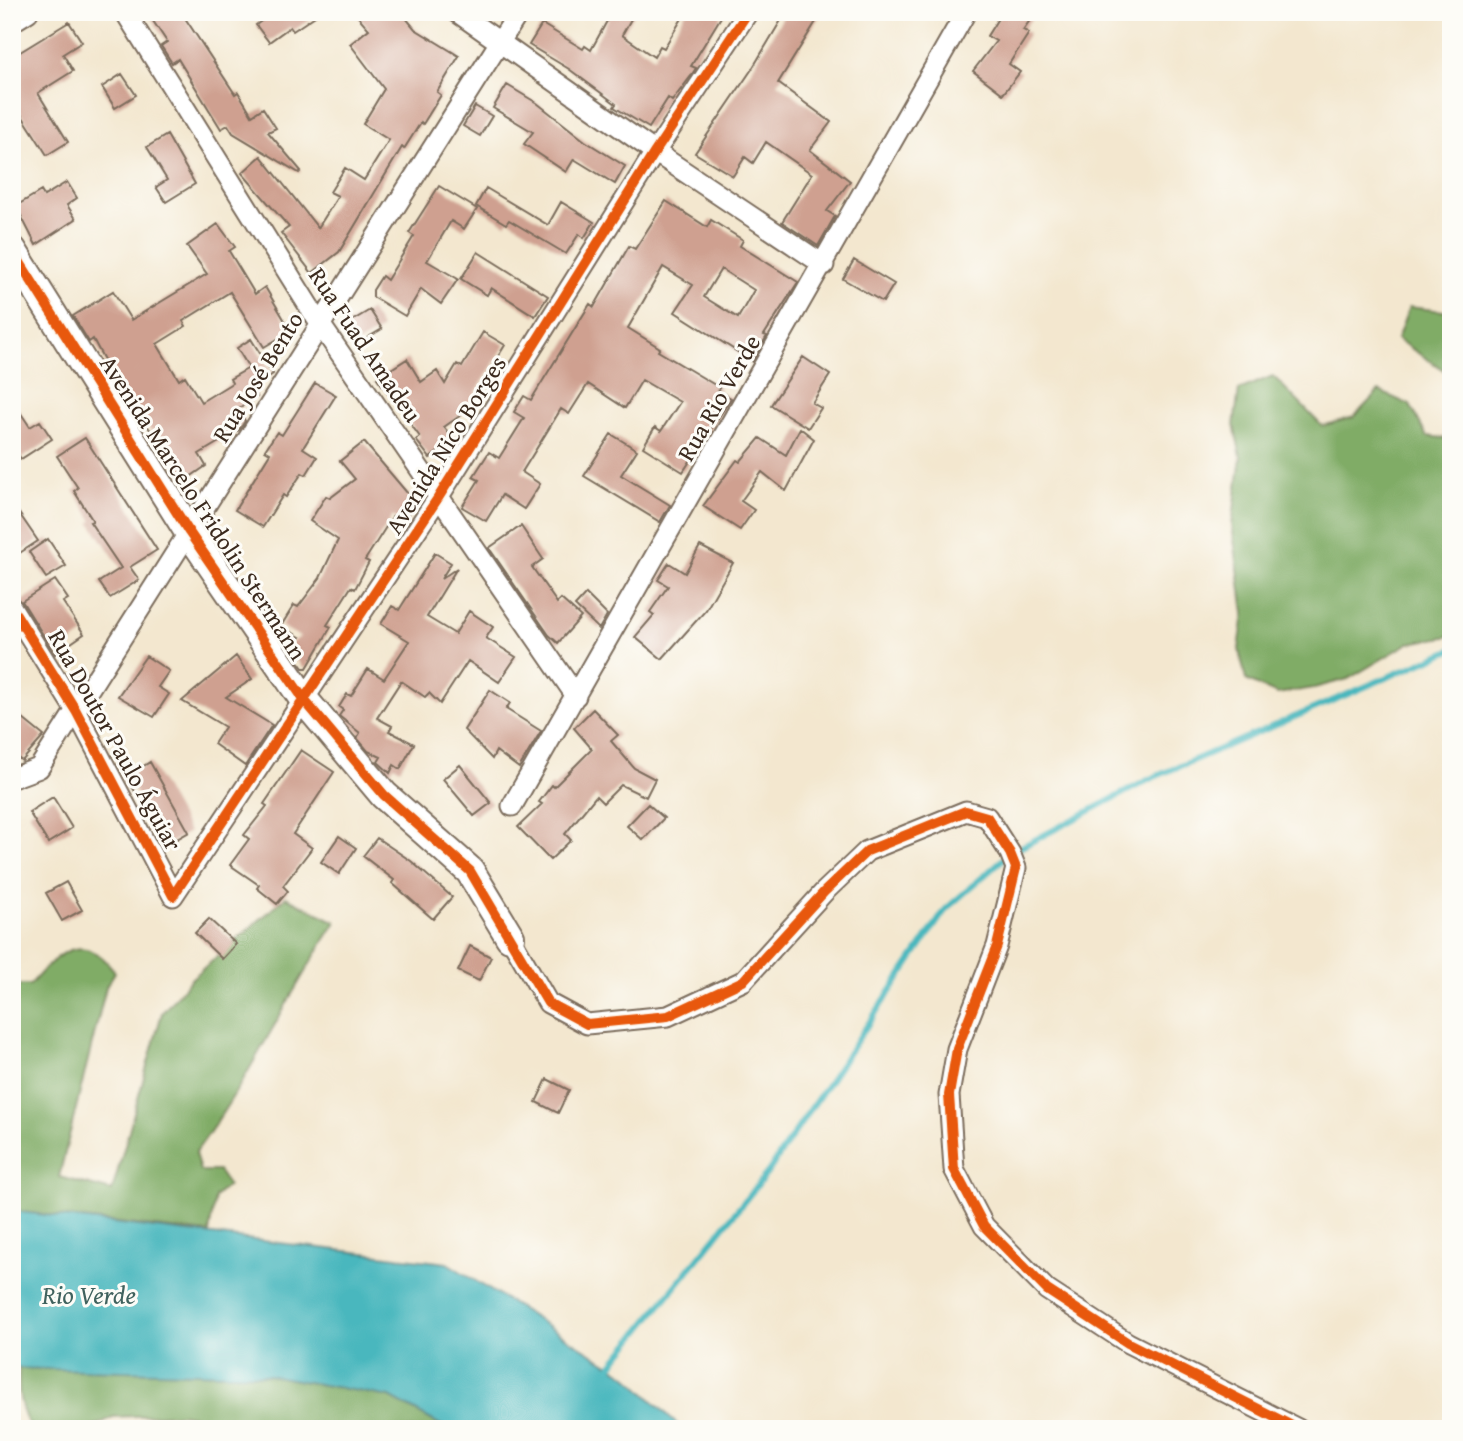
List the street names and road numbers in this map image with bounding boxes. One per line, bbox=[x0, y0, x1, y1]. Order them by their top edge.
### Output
street label: Rua Fuad Amadeu bbox=[301, 260, 430, 429]
street label: Rua José Bento bbox=[203, 305, 312, 449]
street label: Rua Rio Verde bbox=[668, 328, 769, 467]
street label: Avenida Marcelo Fridolin Stermann bbox=[91, 348, 316, 668]
street label: Avenida Nico Borges bbox=[376, 349, 515, 541]
street label: Rua Doutor Paulo Águiar bbox=[40, 623, 191, 857]

